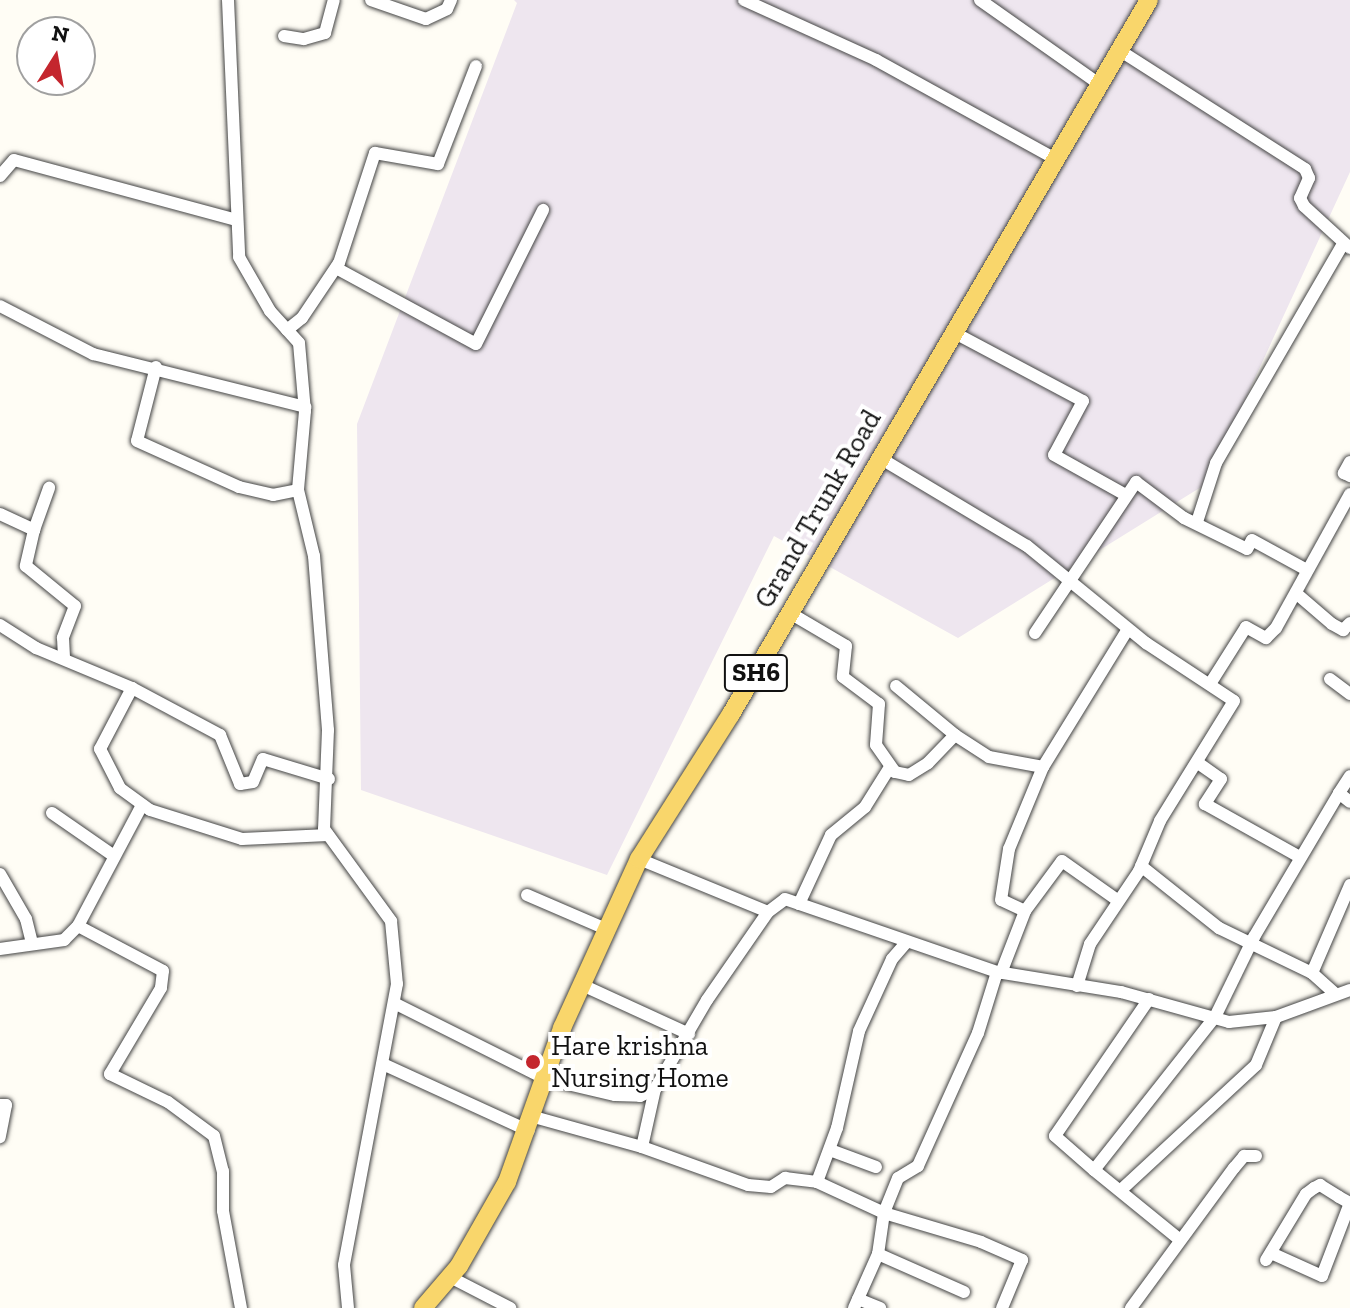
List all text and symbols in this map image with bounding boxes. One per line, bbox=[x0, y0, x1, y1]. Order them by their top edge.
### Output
north arrow bbox=[16, 16, 96, 96]
text: N bbox=[49, 19, 71, 49]
street label: Grand Trunk Road bbox=[747, 404, 889, 614]
road number: SH6 bbox=[722, 651, 790, 695]
place label: Hare krishna Nursing Home bbox=[551, 1029, 729, 1095]
marker: Hare krishna Nursing Home bbox=[522, 1051, 544, 1073]

